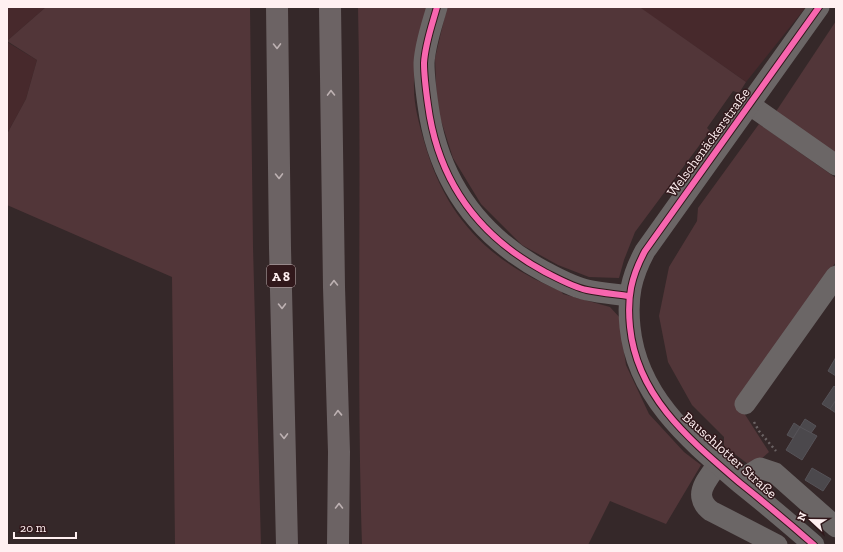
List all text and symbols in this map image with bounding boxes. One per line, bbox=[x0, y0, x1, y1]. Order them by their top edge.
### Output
one-way arrow bbox=[273, 43, 281, 49]
street label: Welschenäckerstraße bbox=[663, 84, 754, 200]
one-way arrow bbox=[327, 90, 335, 96]
one-way arrow bbox=[275, 173, 283, 179]
road number: A 8 bbox=[267, 265, 295, 287]
one-way arrow bbox=[329, 280, 338, 286]
one-way arrow bbox=[277, 303, 286, 309]
street label: Bauschlotter Straße bbox=[679, 408, 781, 503]
one-way arrow bbox=[333, 410, 342, 416]
one-way arrow bbox=[280, 433, 289, 439]
north arrow bbox=[791, 500, 831, 540]
one-way arrow bbox=[335, 503, 343, 509]
text: N bbox=[795, 510, 810, 523]
scale bar bbox=[14, 514, 76, 540]
text: 20 m bbox=[20, 521, 47, 535]

